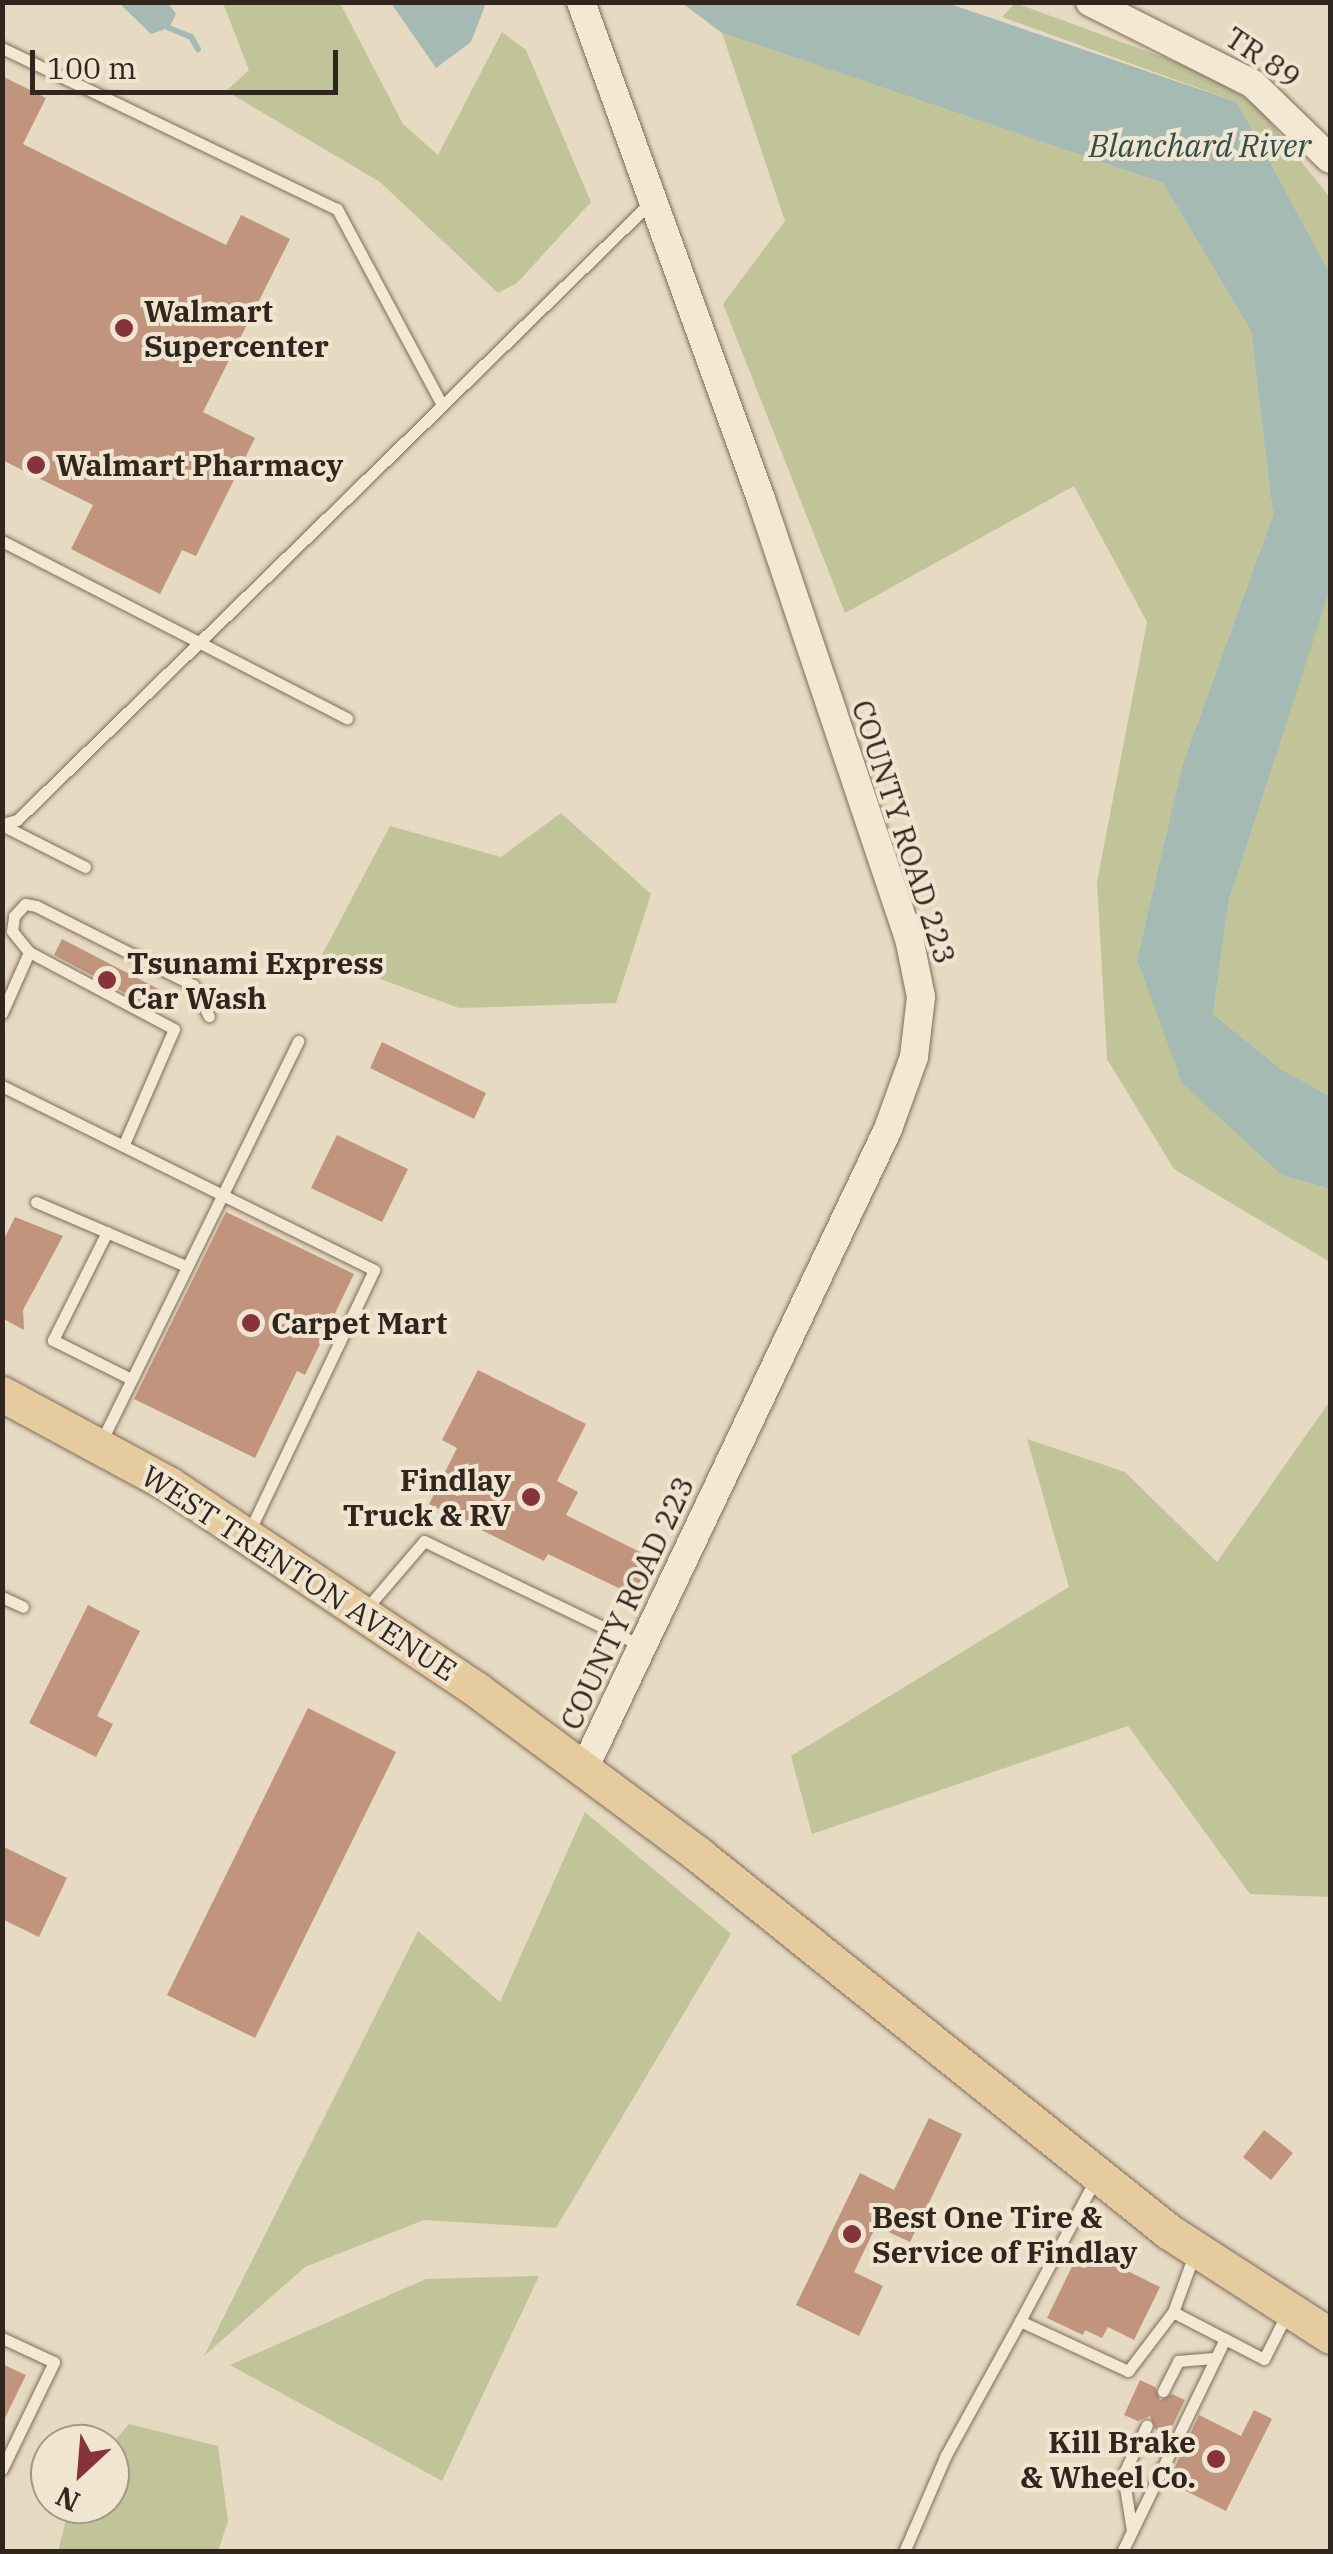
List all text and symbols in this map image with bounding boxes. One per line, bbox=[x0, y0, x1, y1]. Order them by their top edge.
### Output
street label: TR 89 bbox=[1219, 19, 1307, 95]
scale bar bbox=[35, 30, 342, 92]
text: 100 m bbox=[47, 48, 137, 87]
water label: Blanchard River bbox=[1089, 126, 1311, 164]
place label: Walmart Supercenter bbox=[144, 293, 329, 364]
marker: Walmart Supercenter bbox=[113, 317, 135, 339]
place label: Walmart Pharmacy bbox=[56, 447, 343, 483]
marker: Walmart Pharmacy bbox=[25, 454, 47, 476]
street label: COUNTY ROAD 223 bbox=[844, 696, 964, 968]
place label: Tsunami Express Car Wash bbox=[127, 945, 384, 1016]
marker: Tsunami Express Car Wash bbox=[96, 969, 118, 991]
place label: Carpet Mart bbox=[271, 1305, 447, 1341]
marker: Carpet Mart bbox=[240, 1312, 262, 1334]
street label: WEST TRENTON AVENUE bbox=[135, 1458, 463, 1688]
place label: Findlay Truck & RV bbox=[343, 1462, 511, 1532]
street label: COUNTY ROAD 223 bbox=[553, 1471, 701, 1735]
marker: Findlay Truck & RV bbox=[520, 1486, 542, 1508]
place label: Best One Tire & Service of Findlay bbox=[872, 2199, 1137, 2270]
marker: Best One Tire & Service of Findlay bbox=[841, 2223, 863, 2245]
north arrow bbox=[30, 2424, 130, 2524]
place label: Kill Brake & Wheel Co. bbox=[1020, 2424, 1196, 2494]
marker: Kill Brake & Wheel Co. bbox=[1205, 2448, 1227, 2470]
text: N bbox=[49, 2478, 86, 2521]

